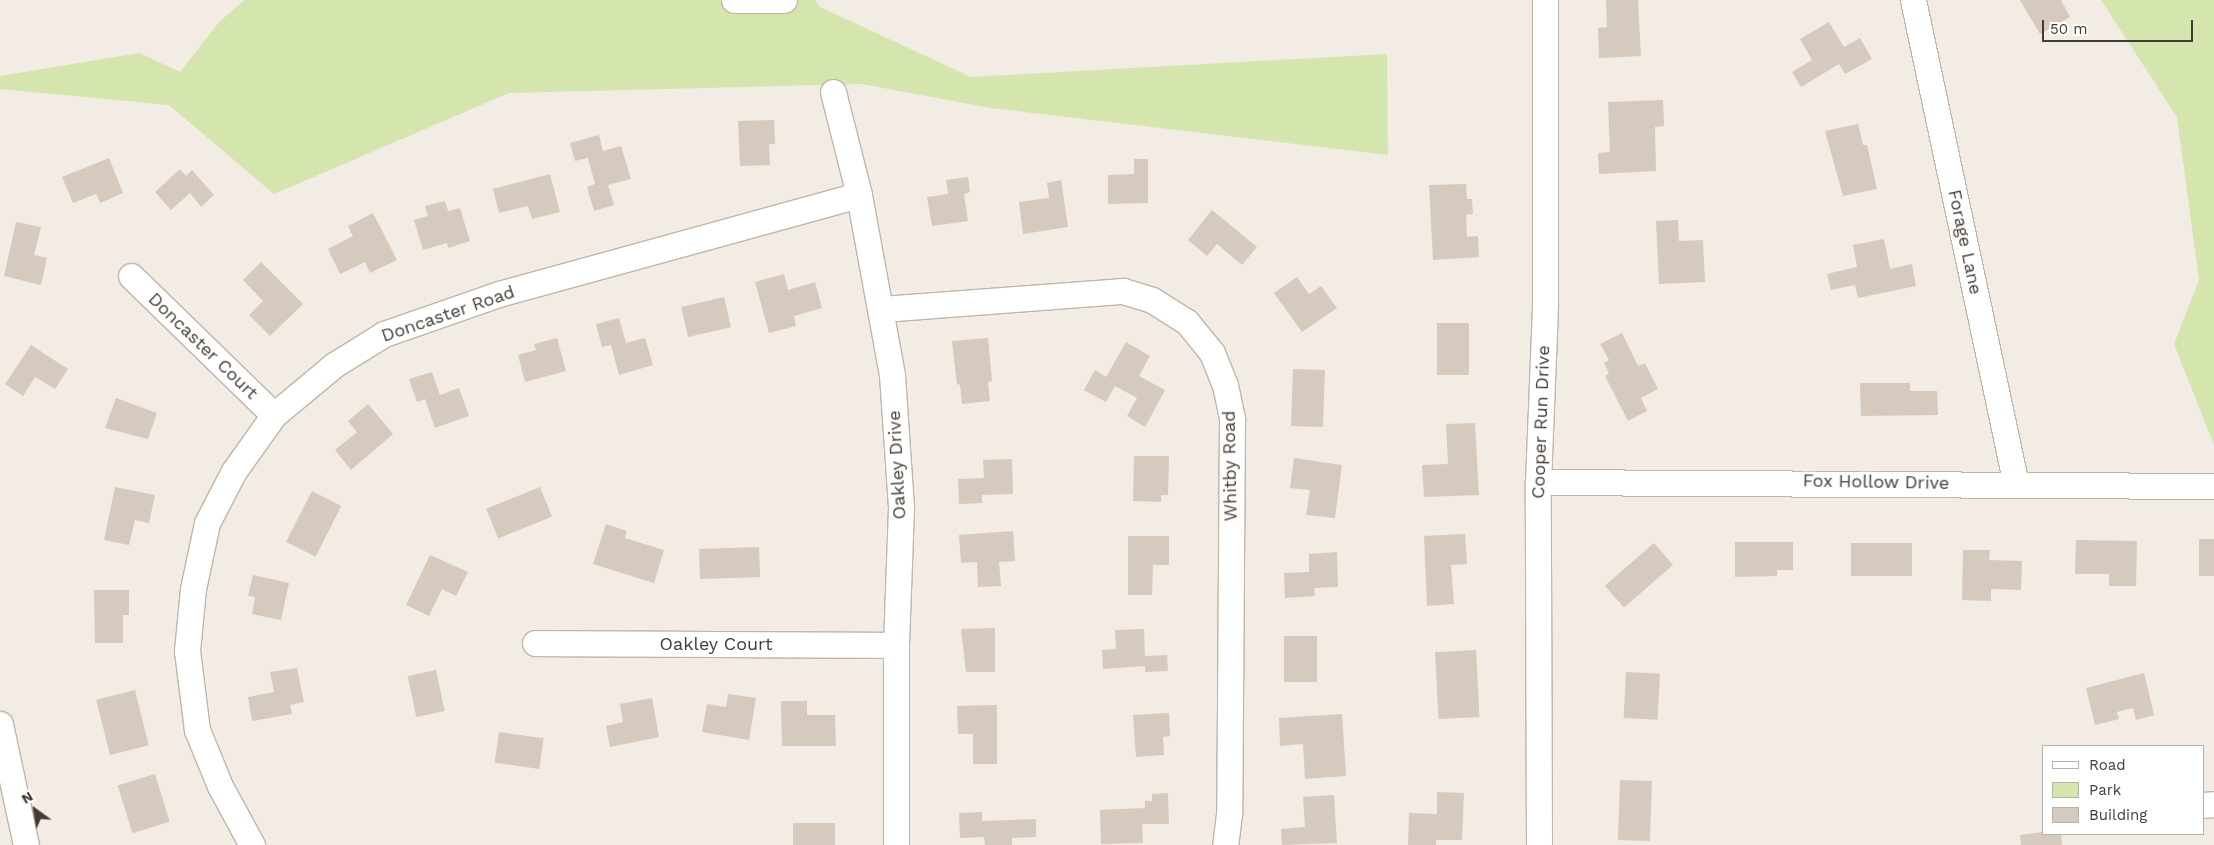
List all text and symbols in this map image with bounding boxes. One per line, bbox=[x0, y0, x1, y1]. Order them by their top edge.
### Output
scale bar bbox=[2044, 10, 2195, 42]
text: 50 m bbox=[2050, 20, 2087, 38]
street label: Forage Lane bbox=[1943, 188, 1987, 296]
street label: Doncaster Road bbox=[378, 281, 518, 347]
street label: Doncaster Court bbox=[143, 288, 263, 404]
street label: Cooper Run Drive bbox=[1528, 345, 1554, 499]
street label: Oakley Drive bbox=[883, 410, 911, 520]
street label: Whitby Road bbox=[1218, 410, 1242, 522]
street label: Fox Hollow Drive bbox=[1802, 470, 1950, 494]
street label: Oakley Court bbox=[659, 633, 773, 655]
legend bbox=[2042, 745, 2204, 835]
text: Road bbox=[2089, 756, 2126, 774]
text: Park bbox=[2089, 781, 2121, 799]
north arrow bbox=[10, 785, 60, 835]
text: N bbox=[18, 788, 36, 807]
text: Building bbox=[2089, 806, 2147, 824]

